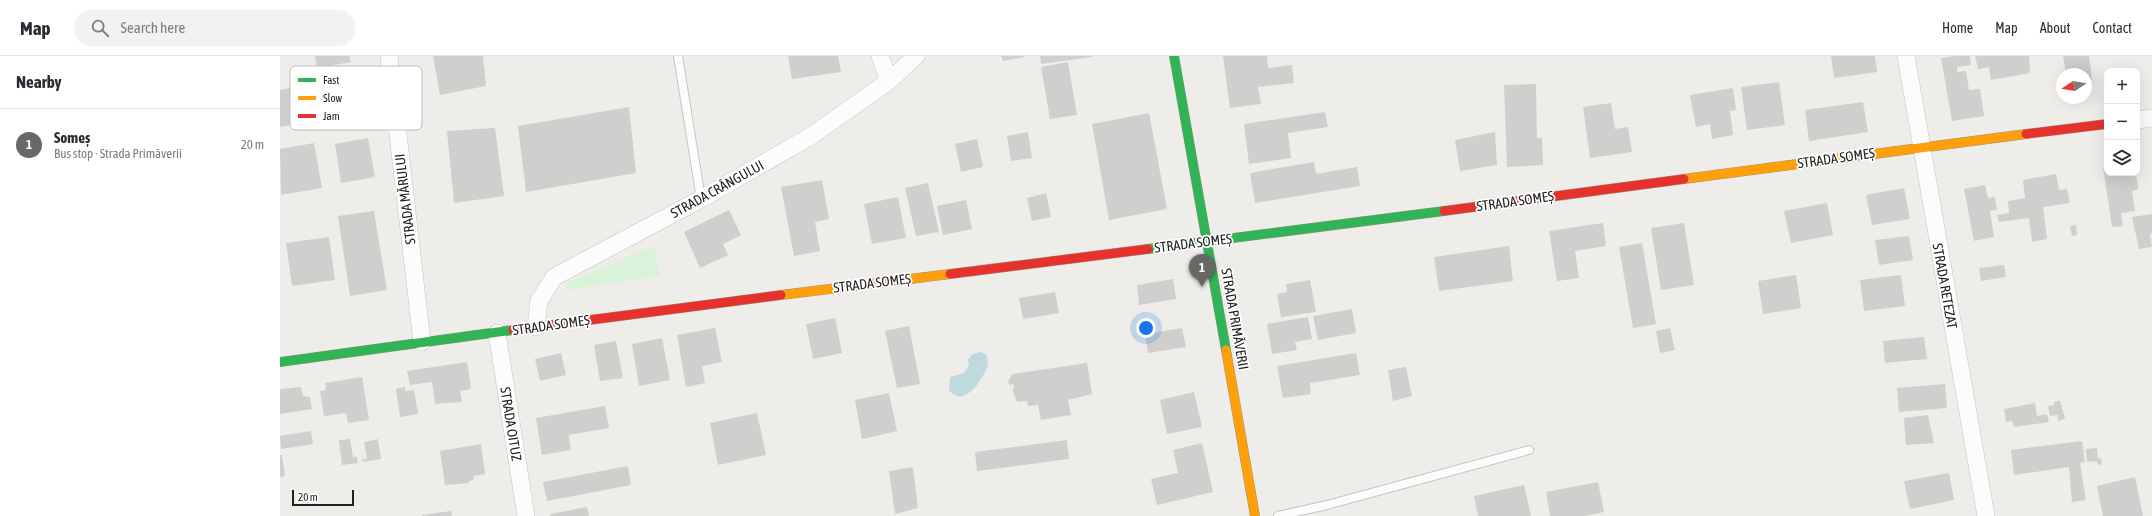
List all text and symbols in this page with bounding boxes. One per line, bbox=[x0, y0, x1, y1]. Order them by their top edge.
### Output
search box bbox=[75, 10, 355, 46]
text: Map bbox=[20, 17, 51, 39]
icon: search bbox=[89, 17, 111, 39]
text: Search here bbox=[121, 19, 185, 36]
text: Home bbox=[1942, 20, 1973, 36]
text: Map bbox=[1995, 20, 2018, 36]
text: About bbox=[2040, 20, 2071, 36]
text: Contact bbox=[2093, 20, 2132, 36]
legend bbox=[290, 66, 422, 130]
north arrow bbox=[2056, 68, 2092, 104]
map controls bbox=[2104, 68, 2140, 176]
button: + bbox=[2104, 68, 2140, 104]
text: Nearby bbox=[16, 72, 62, 92]
text: Fast bbox=[323, 74, 339, 86]
text: Slow bbox=[323, 92, 342, 104]
button: − bbox=[2104, 104, 2140, 140]
text: Jam bbox=[323, 110, 340, 122]
text: Someș bbox=[54, 129, 90, 146]
text: 1 bbox=[26, 137, 32, 152]
text: 20 m bbox=[241, 137, 264, 152]
button: layers bbox=[2104, 140, 2140, 176]
street label: STRADA SOMEȘ bbox=[1796, 145, 1876, 171]
text: Bus stop · Strada Primăverii bbox=[54, 146, 182, 161]
street label: STRADA MĂRULUI bbox=[391, 153, 419, 245]
street label: STRADA CRÂNGULUI bbox=[668, 157, 766, 221]
street label: STRADA SOMEȘ bbox=[1475, 188, 1555, 214]
street label: STRADA SOMEȘ bbox=[1153, 230, 1233, 256]
street label: STRADA RETEZAT bbox=[1930, 242, 1960, 330]
pin: 1 bbox=[1189, 254, 1215, 287]
street label: STRADA PRIMĂVERII bbox=[1218, 267, 1253, 371]
street label: STRADA SOMEȘ bbox=[832, 270, 912, 296]
street label: STRADA SOMEȘ bbox=[511, 312, 591, 338]
your location bbox=[1136, 318, 1156, 338]
street label: STRADA OITUZ bbox=[497, 386, 525, 462]
scale bar bbox=[292, 488, 354, 507]
text: 20 m bbox=[298, 491, 318, 503]

